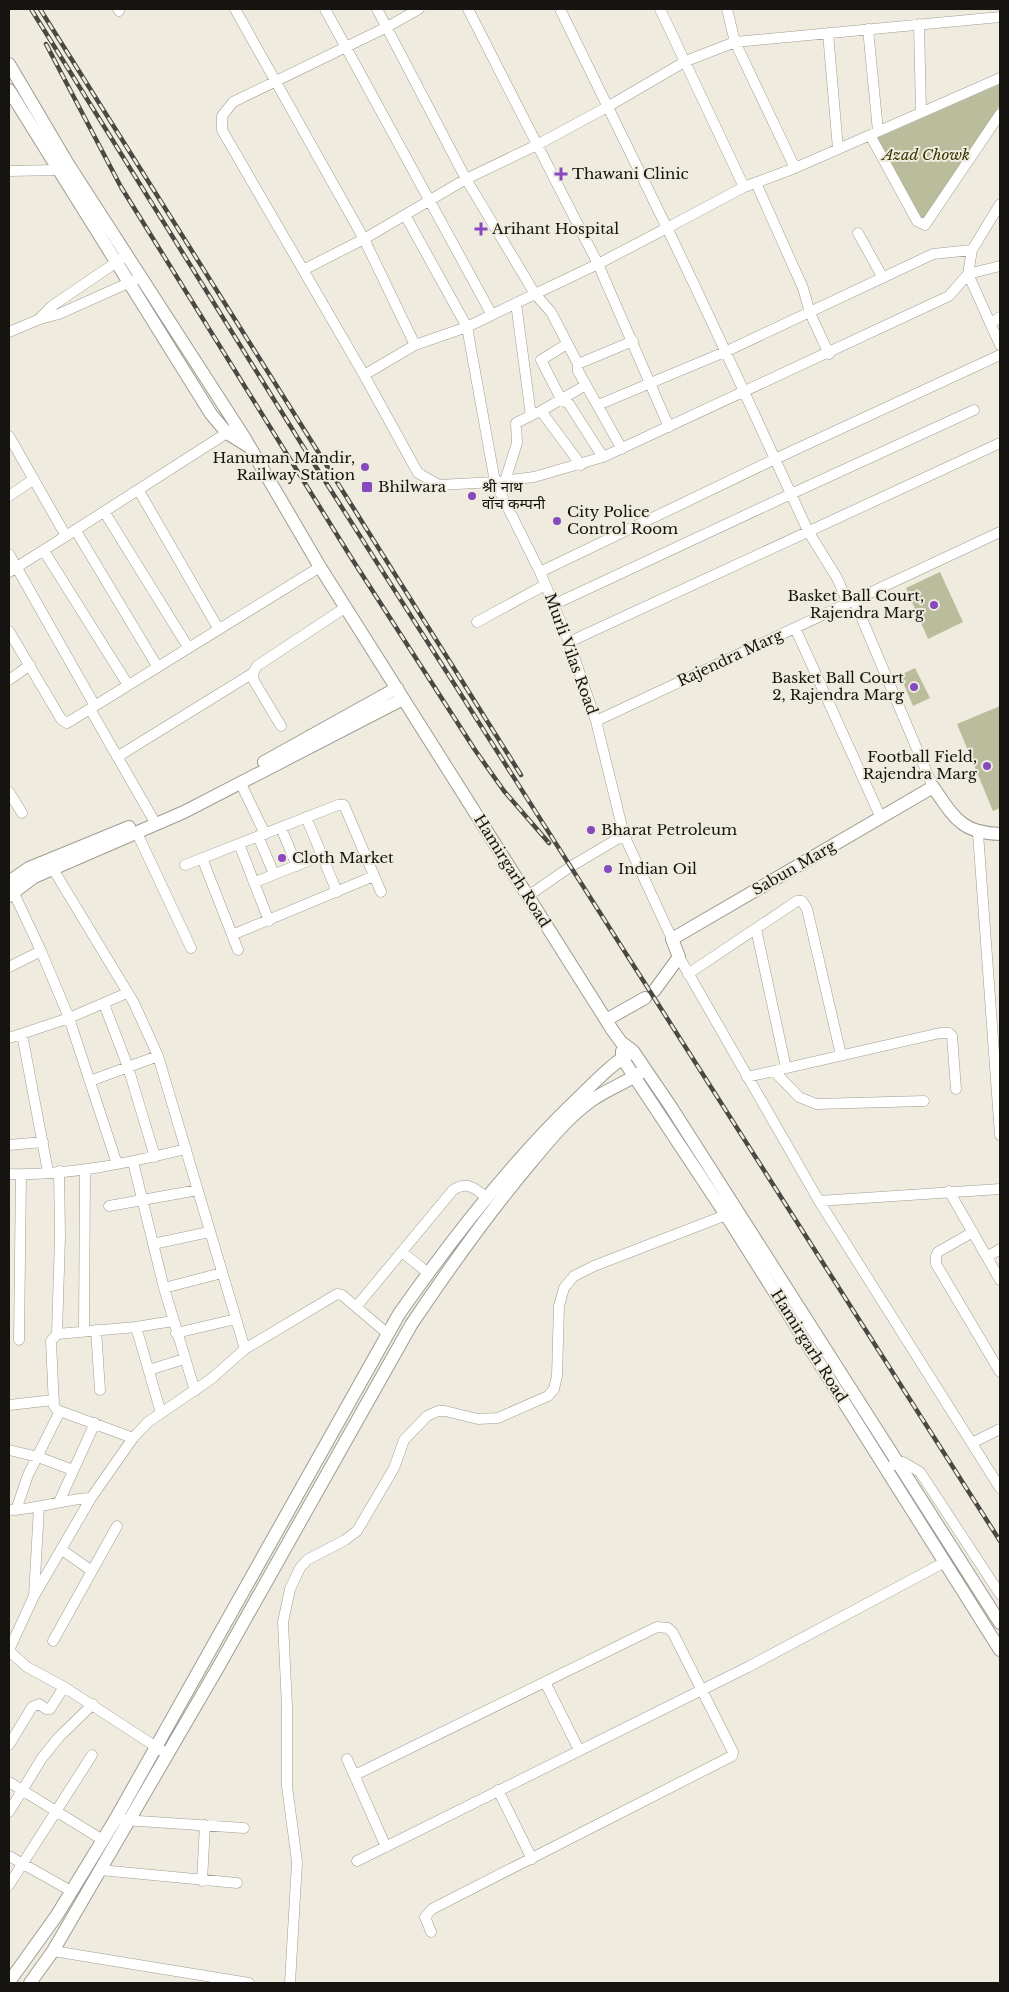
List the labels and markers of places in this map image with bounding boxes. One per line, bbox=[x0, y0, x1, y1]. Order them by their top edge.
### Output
place label: Thawani Clinic bbox=[572, 164, 689, 183]
marker: Thawani Clinic bbox=[554, 167, 568, 181]
place label: Arihant Hospital bbox=[491, 219, 619, 238]
marker: Arihant Hospital bbox=[474, 222, 488, 236]
place label: Hanuman Mandir, Railway Station bbox=[212, 448, 355, 484]
marker: Hanuman Mandir, Railway Station bbox=[359, 461, 371, 473]
place label: Bhilwara bbox=[378, 477, 447, 496]
place label: श्री नाथ वॉच कम्पनी bbox=[482, 477, 546, 513]
marker: Bhilwara bbox=[360, 480, 374, 494]
marker: श्री नाथ वॉच कम्पनी bbox=[466, 490, 478, 502]
place label: City Police Control Room bbox=[567, 502, 678, 538]
marker: City Police Control Room bbox=[551, 515, 563, 527]
place label: Basket Ball Court, Rajendra Marg bbox=[787, 586, 925, 622]
marker: Basket Ball Court, Rajendra Marg bbox=[928, 599, 940, 611]
place label: Basket Ball Court 2, Rajendra Marg bbox=[772, 668, 905, 704]
marker: Basket Ball Court 2, Rajendra Marg bbox=[908, 681, 920, 693]
place label: Football Field, Rajendra Marg bbox=[863, 747, 978, 783]
marker: Football Field, Rajendra Marg bbox=[981, 760, 993, 772]
place label: Bharat Petroleum bbox=[601, 820, 737, 839]
marker: Bharat Petroleum bbox=[585, 824, 597, 836]
place label: Cloth Market bbox=[292, 848, 394, 867]
marker: Cloth Market bbox=[276, 852, 288, 864]
place label: Indian Oil bbox=[618, 859, 697, 878]
marker: Indian Oil bbox=[602, 863, 614, 875]

